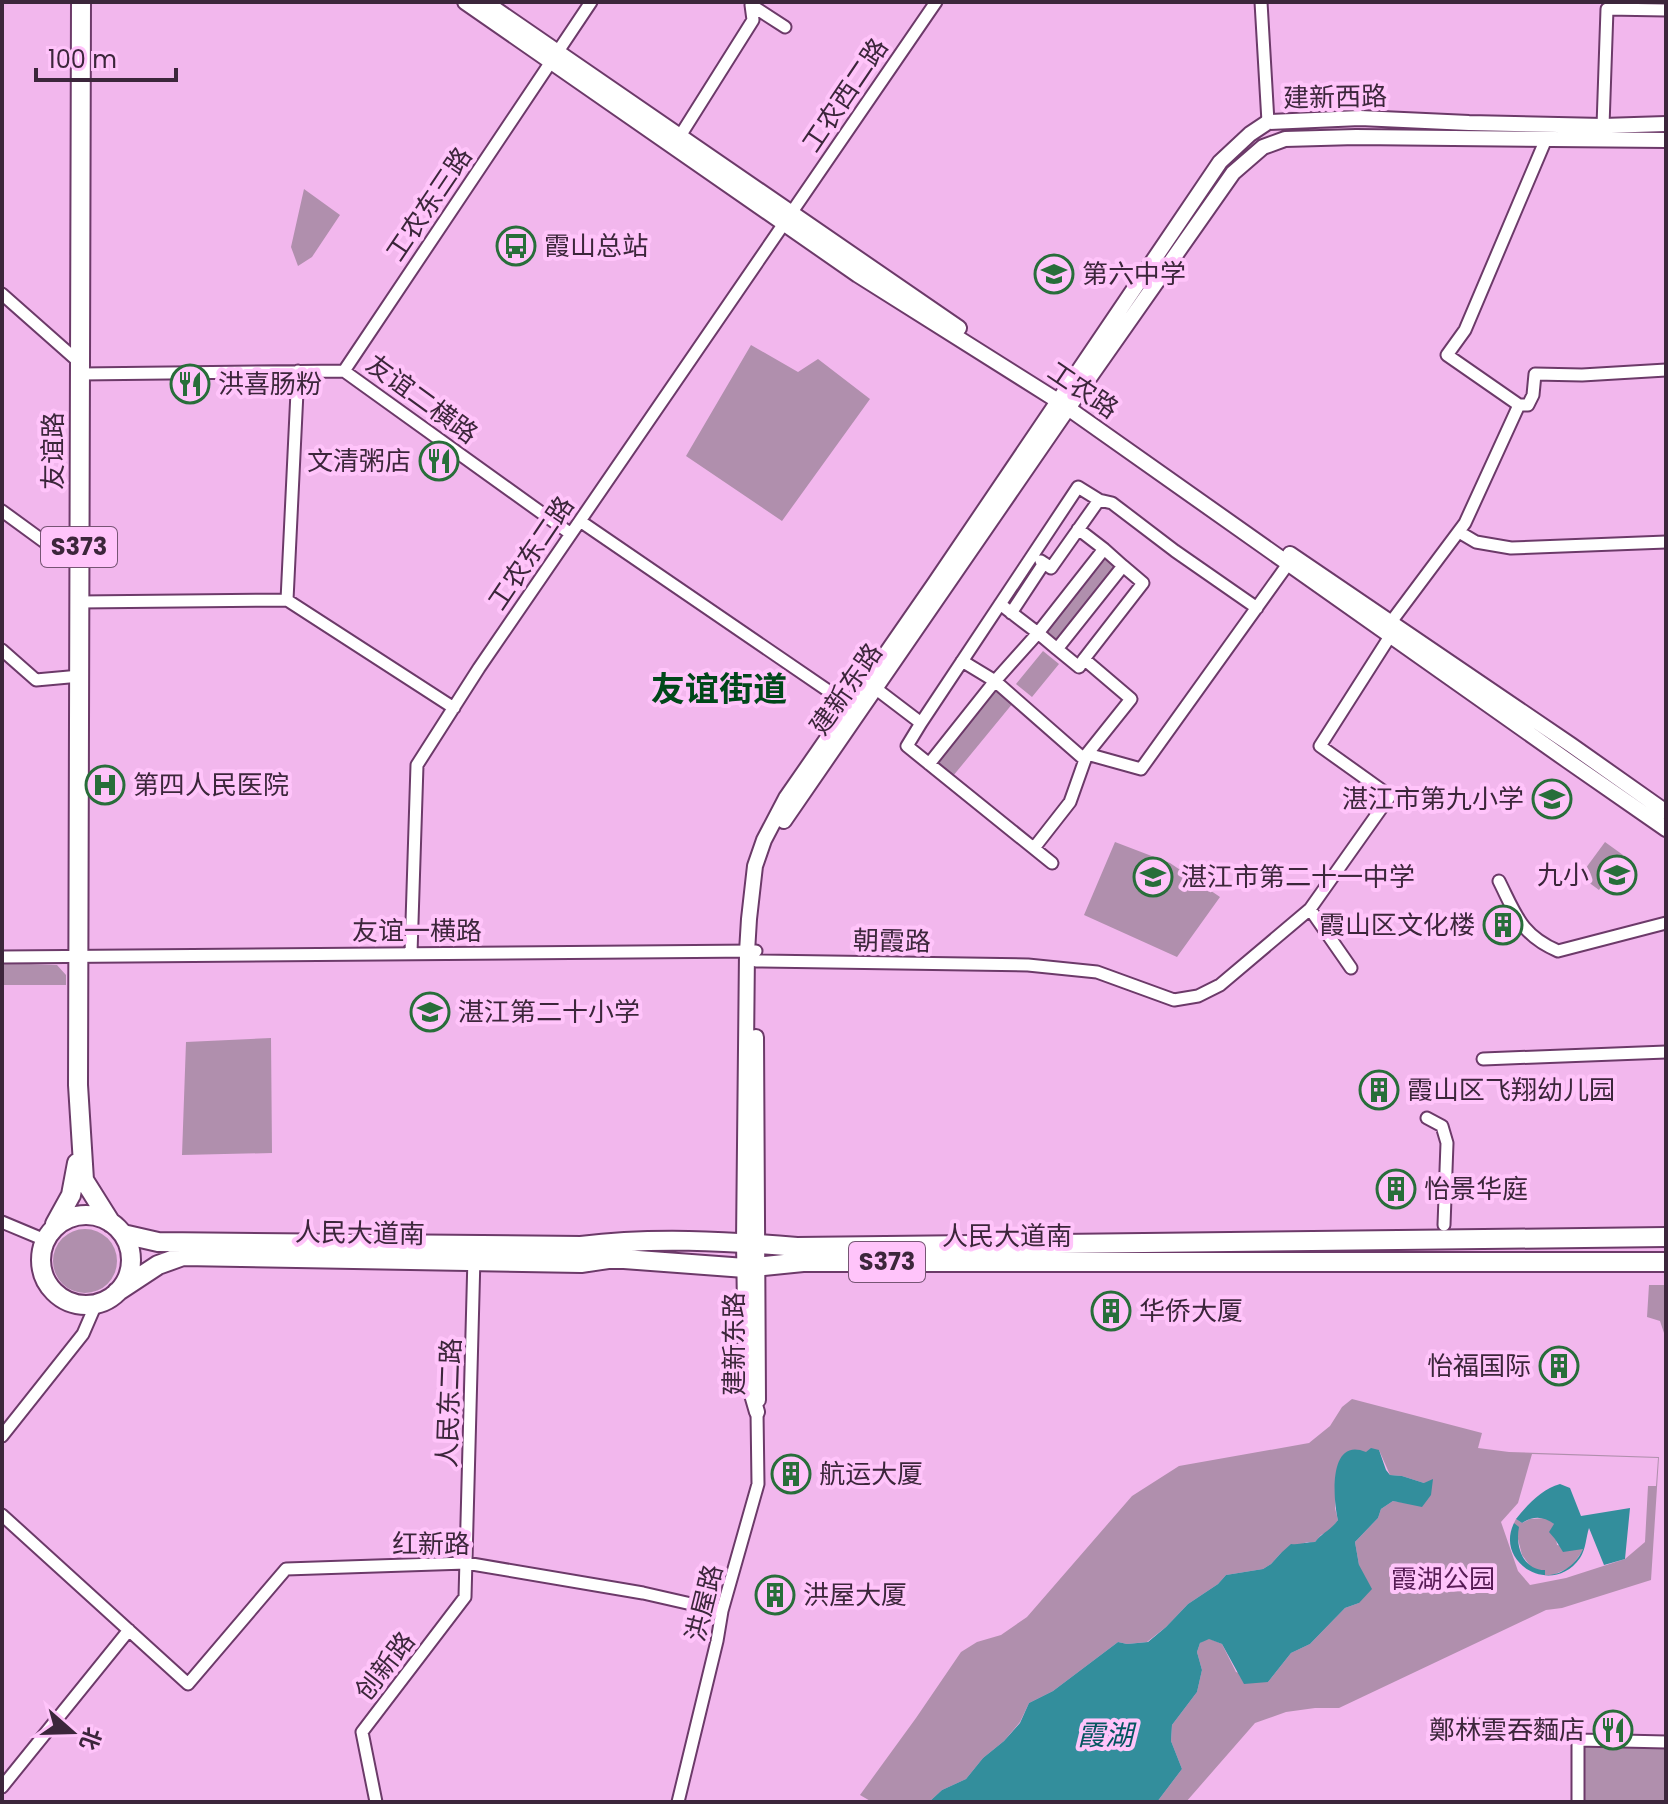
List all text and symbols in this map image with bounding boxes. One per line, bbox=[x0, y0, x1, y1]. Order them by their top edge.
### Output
street label: 工农西二路 bbox=[794, 31, 896, 159]
scale bar bbox=[36, 32, 176, 82]
text: 100 m bbox=[48, 43, 117, 76]
street label: 建新西路 bbox=[1283, 78, 1387, 116]
street label: 工农东三路 bbox=[378, 140, 480, 268]
bus stop icon: 霞山总站 bbox=[495, 225, 537, 267]
place label: 霞山总站 bbox=[544, 228, 648, 264]
school or university icon: 第六中学 bbox=[1033, 253, 1075, 295]
place label: 第六中学 bbox=[1082, 256, 1186, 292]
street label: 友谊二横路 bbox=[359, 346, 485, 452]
street label: 工农路 bbox=[1041, 353, 1125, 427]
restaurant icon: 洪喜肠粉 bbox=[169, 363, 211, 405]
place label: 洪喜肠粉 bbox=[218, 366, 322, 402]
street label: 友谊路 bbox=[35, 412, 71, 490]
restaurant icon: 文清粥店 bbox=[418, 440, 460, 482]
place label: 文清粥店 bbox=[307, 443, 411, 479]
street label: 工农东二路 bbox=[480, 489, 582, 617]
road number: S373 bbox=[41, 527, 117, 567]
street label: 建新东路 bbox=[801, 636, 891, 742]
district label: 友谊街道 bbox=[651, 665, 787, 713]
hospital icon: 第四人民医院 bbox=[84, 764, 126, 806]
place label: 第四人民医院 bbox=[133, 767, 289, 803]
school or university icon: 湛江市第九小学 bbox=[1531, 778, 1573, 820]
place label: 湛江市第九小学 bbox=[1342, 781, 1524, 817]
school or university icon: 九小 bbox=[1596, 854, 1638, 896]
school or university icon: 湛江市第二十一中学 bbox=[1132, 856, 1174, 898]
place label: 九小 bbox=[1537, 857, 1589, 893]
place label: 湛江市第二十一中学 bbox=[1181, 859, 1415, 895]
building icon: 霞山区文化楼 bbox=[1482, 904, 1524, 946]
place label: 霞山区文化楼 bbox=[1319, 907, 1475, 943]
street label: 友谊一横路 bbox=[352, 913, 482, 949]
street label: 朝霞路 bbox=[853, 922, 931, 960]
school or university icon: 湛江第二十小学 bbox=[409, 991, 451, 1033]
place label: 湛江第二十小学 bbox=[458, 994, 640, 1030]
building icon: 霞山区飞翔幼儿园 bbox=[1358, 1069, 1400, 1111]
place label: 霞山区飞翔幼儿园 bbox=[1407, 1072, 1615, 1108]
building icon: 怡景华庭 bbox=[1375, 1168, 1417, 1210]
place label: 怡景华庭 bbox=[1424, 1171, 1528, 1207]
street label: 人民大道南 bbox=[295, 1214, 425, 1252]
street label: 人民大道南 bbox=[942, 1218, 1072, 1254]
road number: S373 bbox=[849, 1242, 925, 1282]
building icon: 华侨大厦 bbox=[1090, 1290, 1132, 1332]
street label: 建新东路 bbox=[716, 1292, 752, 1396]
place label: 华侨大厦 bbox=[1139, 1293, 1243, 1329]
street label: 人民东二路 bbox=[429, 1337, 469, 1469]
building icon: 怡福国际 bbox=[1538, 1345, 1580, 1387]
place label: 怡福国际 bbox=[1427, 1348, 1531, 1384]
building icon: 航运大厦 bbox=[770, 1453, 812, 1495]
place label: 航运大厦 bbox=[819, 1456, 923, 1492]
street label: 红新路 bbox=[392, 1526, 470, 1562]
street label: 洪屋路 bbox=[677, 1561, 731, 1645]
park label: 霞湖公园 bbox=[1391, 1561, 1495, 1597]
building icon: 洪屋大厦 bbox=[754, 1574, 796, 1616]
place label: 洪屋大厦 bbox=[803, 1577, 907, 1613]
street label: 创新路 bbox=[347, 1624, 423, 1708]
north arrow bbox=[32, 1692, 112, 1772]
restaurant icon: 鄭林雲吞麵店 bbox=[1592, 1709, 1634, 1751]
place label: 鄭林雲吞麵店 bbox=[1429, 1712, 1585, 1748]
water label: 霞湖 bbox=[1077, 1716, 1137, 1755]
text: 北 bbox=[72, 1723, 109, 1754]

